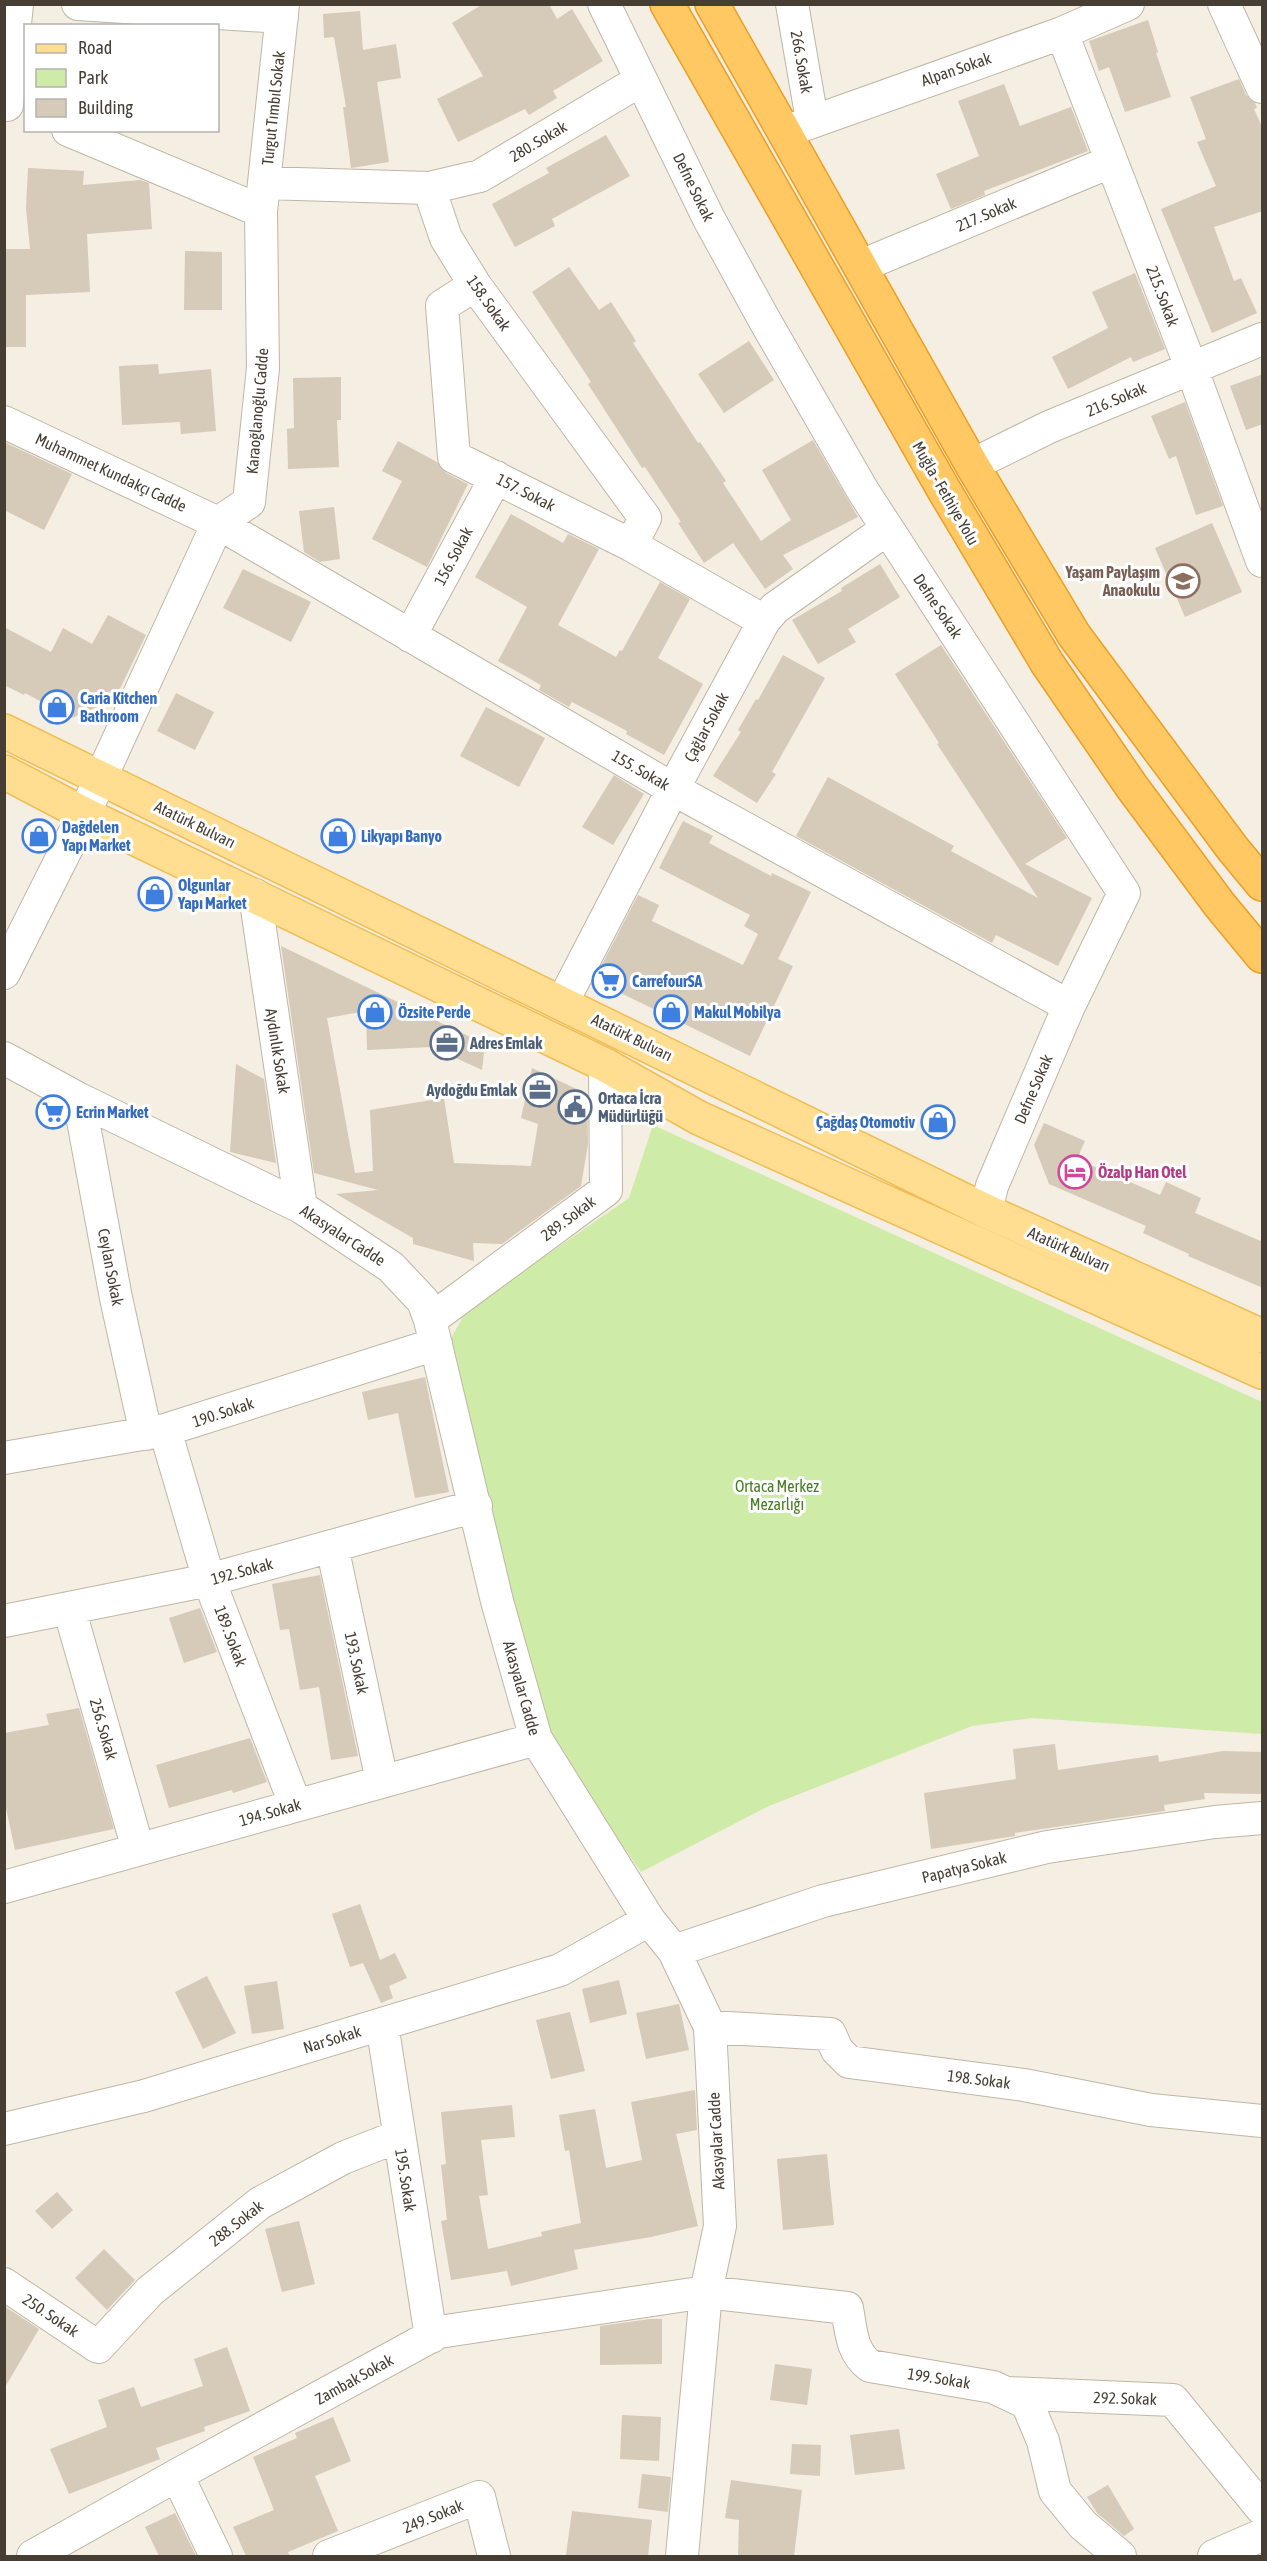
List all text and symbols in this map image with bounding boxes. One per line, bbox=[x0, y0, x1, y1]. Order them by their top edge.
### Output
legend bbox=[24, 24, 219, 132]
street label: 266. Sokak bbox=[788, 29, 816, 95]
text: Road bbox=[78, 37, 112, 58]
street label: Alpan Sokak bbox=[919, 49, 994, 90]
street label: Turgut Tımbıl Sokak bbox=[258, 50, 289, 166]
text: Park bbox=[78, 67, 108, 88]
text: Building bbox=[78, 97, 133, 118]
street label: 280. Sokak bbox=[506, 117, 570, 165]
street label: Defne Sokak bbox=[670, 150, 718, 224]
street label: 217. Sokak bbox=[953, 193, 1019, 235]
street label: 215. Sokak bbox=[1143, 263, 1183, 329]
street label: 158. Sokak bbox=[463, 272, 515, 334]
street label: Karaoğlanoğlu Cadde bbox=[243, 347, 272, 475]
street label: 216. Sokak bbox=[1083, 378, 1149, 420]
street label: Muhammet Kundakçı Cadde bbox=[32, 429, 189, 516]
street label: Muğla - Fethiye Yolu bbox=[908, 438, 983, 548]
street label: 157. Sokak bbox=[494, 470, 558, 514]
street label: 156. Sokak bbox=[430, 524, 476, 588]
place label: Yaşam Paylaşım Anaokulu bbox=[1065, 563, 1160, 599]
school or university icon: Yaşam Paylaşım Anaokulu bbox=[1165, 563, 1201, 599]
street label: Defne Sokak bbox=[910, 570, 966, 642]
shop icon: Caria Kitchen Bathroom bbox=[39, 689, 75, 725]
place label: Caria Kitchen Bathroom bbox=[80, 689, 158, 725]
street label: Çağlar Sokak bbox=[680, 689, 733, 765]
street label: 155. Sokak bbox=[609, 746, 673, 794]
street label: Atatürk Bulvarı bbox=[152, 797, 238, 851]
shop icon: Dağdelen Yapı Market bbox=[21, 818, 57, 854]
place label: Dağdelen Yapı Market bbox=[61, 818, 131, 854]
shop icon: Likyapı Banyo bbox=[320, 818, 356, 854]
place label: Likyapı Banyo bbox=[361, 827, 442, 845]
shop icon: Olgunlar Yapı Market bbox=[137, 876, 173, 912]
place label: Olgunlar Yapı Market bbox=[177, 876, 247, 912]
supermarket icon: CarrefourSA bbox=[591, 963, 627, 999]
place label: CarrefourSA bbox=[632, 972, 702, 990]
shop icon: Özsite Perde bbox=[357, 994, 393, 1030]
shop icon: Makul Mobilya bbox=[653, 994, 689, 1030]
place label: Özsite Perde bbox=[398, 1003, 471, 1021]
place label: Makul Mobilya bbox=[694, 1003, 781, 1021]
street label: Aydınlık Sokak bbox=[261, 1007, 294, 1095]
street label: Atatürk Bulvarı bbox=[589, 1010, 675, 1064]
office icon: Adres Emlak bbox=[429, 1025, 465, 1061]
place label: Adres Emlak bbox=[469, 1034, 543, 1052]
street label: Defne Sokak bbox=[1010, 1052, 1056, 1126]
office icon: Aydoğdu Emlak bbox=[522, 1072, 558, 1108]
place label: Aydoğdu Emlak bbox=[426, 1081, 518, 1099]
public building icon: Ortaca İcra Müdürlüğü bbox=[557, 1089, 593, 1125]
place label: Ortaca İcra Müdürlüğü bbox=[598, 1089, 663, 1125]
supermarket icon: Ecrin Market bbox=[35, 1094, 71, 1130]
place label: Ecrin Market bbox=[76, 1103, 149, 1121]
shop icon: Çağdaş Otomotiv bbox=[920, 1104, 956, 1140]
place label: Çağdaş Otomotiv bbox=[816, 1113, 915, 1131]
hotel icon: Özalp Han Otel bbox=[1057, 1154, 1093, 1190]
place label: Özalp Han Otel bbox=[1098, 1163, 1187, 1181]
street label: 289. Sokak bbox=[537, 1192, 599, 1244]
street label: Akasyalar Cadde bbox=[297, 1201, 389, 1270]
street label: Atatürk Bulvarı bbox=[1025, 1223, 1113, 1275]
street label: Ceylan Sokak bbox=[94, 1227, 127, 1307]
street label: 190. Sokak bbox=[190, 1394, 256, 1430]
park label: Ortaca Merkez Mezarlığı bbox=[735, 1477, 819, 1514]
street label: 192. Sokak bbox=[209, 1554, 275, 1588]
street label: 189. Sokak bbox=[211, 1603, 251, 1669]
street label: 193. Sokak bbox=[342, 1630, 372, 1696]
street label: Akasyalar Cadde bbox=[499, 1639, 544, 1738]
street label: 256. Sokak bbox=[87, 1696, 121, 1762]
street label: 194. Sokak bbox=[237, 1795, 303, 1829]
street label: Papatya Sokak bbox=[920, 1848, 1008, 1887]
street label: Nar Sokak bbox=[301, 2022, 363, 2056]
street label: 198. Sokak bbox=[946, 2066, 1012, 2092]
street label: Akasyalar Cadde bbox=[704, 2092, 729, 2190]
street label: 195. Sokak bbox=[392, 2147, 420, 2213]
street label: 288. Sokak bbox=[205, 2196, 267, 2250]
street label: 250. Sokak bbox=[20, 2290, 82, 2340]
street label: Zambak Sokak bbox=[312, 2350, 396, 2408]
street label: 199. Sokak bbox=[906, 2364, 972, 2392]
street label: 292. Sokak bbox=[1093, 2388, 1157, 2408]
street label: 249. Sokak bbox=[400, 2496, 466, 2536]

